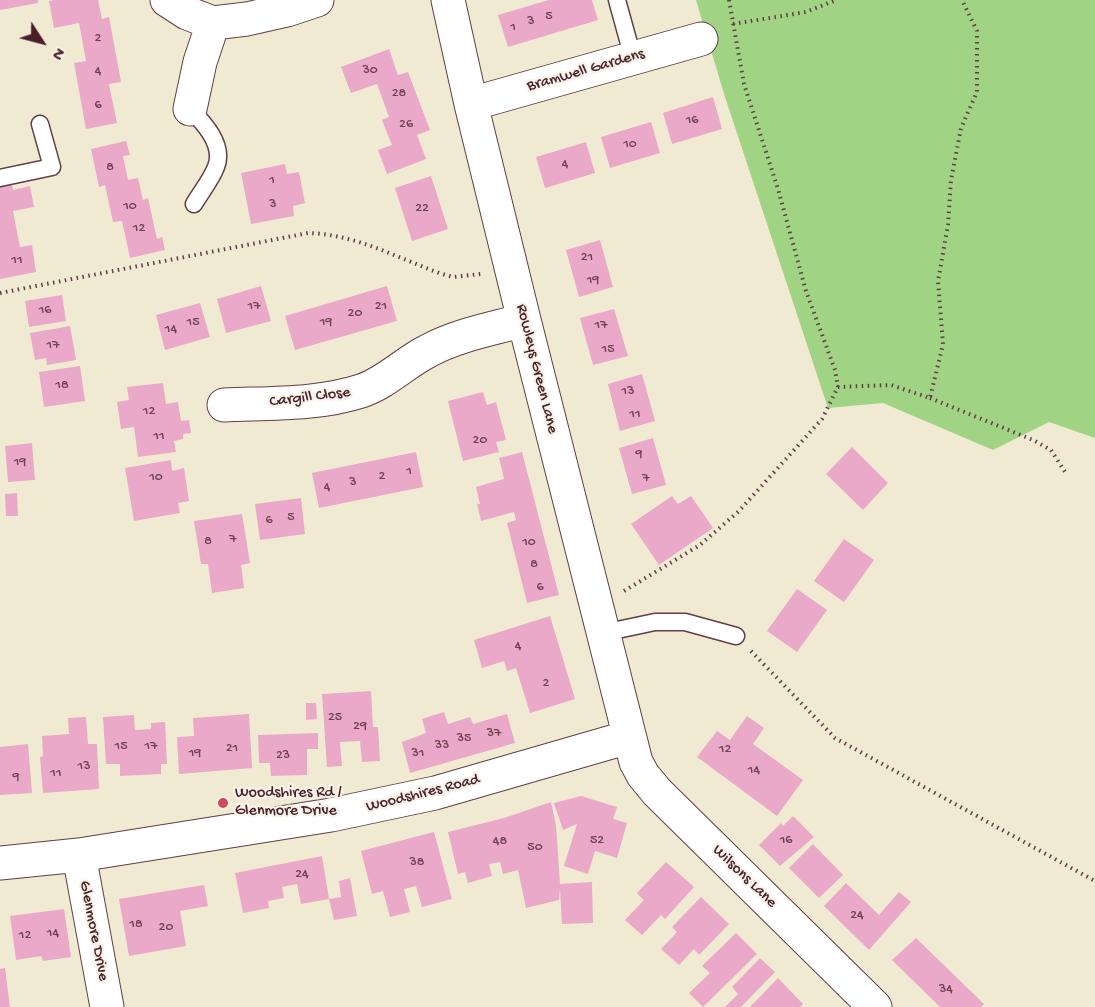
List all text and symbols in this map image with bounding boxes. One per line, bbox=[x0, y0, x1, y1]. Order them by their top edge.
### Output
house number: 5 bbox=[545, 9, 553, 25]
north arrow bbox=[12, 12, 72, 72]
house number: 3 bbox=[527, 14, 535, 30]
house number: 1 bbox=[510, 20, 516, 36]
house number: 2 bbox=[95, 31, 101, 47]
text: N bbox=[46, 43, 68, 63]
street label: Bramwell Gardens bbox=[525, 45, 647, 97]
house number: 30 bbox=[362, 63, 378, 79]
house number: 4 bbox=[95, 64, 101, 80]
house number: 28 bbox=[392, 86, 406, 102]
house number: 6 bbox=[94, 98, 102, 114]
house number: 16 bbox=[686, 113, 698, 129]
house number: 26 bbox=[399, 117, 413, 133]
house number: 10 bbox=[623, 137, 637, 153]
house number: 4 bbox=[562, 157, 568, 173]
house number: 8 bbox=[106, 160, 114, 176]
house number: 1 bbox=[269, 173, 275, 189]
house number: 3 bbox=[269, 197, 277, 213]
house number: 10 bbox=[123, 199, 137, 215]
house number: 22 bbox=[415, 201, 429, 217]
house number: 12 bbox=[133, 221, 145, 237]
house number: 21 bbox=[581, 250, 593, 266]
house number: 11 bbox=[11, 253, 23, 269]
house number: 19 bbox=[587, 273, 599, 289]
house number: 17 bbox=[248, 299, 260, 315]
house number: 21 bbox=[375, 299, 387, 315]
street label: Rowleys Green Lane bbox=[511, 302, 561, 436]
house number: 16 bbox=[39, 303, 51, 319]
house number: 20 bbox=[348, 306, 362, 322]
house number: 15 bbox=[186, 315, 200, 331]
house number: 19 bbox=[320, 315, 332, 331]
house number: 17 bbox=[595, 318, 607, 334]
house number: 14 bbox=[165, 322, 177, 338]
house number: 17 bbox=[47, 338, 59, 354]
house number: 15 bbox=[601, 342, 615, 358]
house number: 18 bbox=[55, 378, 69, 394]
street label: Cargill Close bbox=[268, 384, 352, 412]
house number: 13 bbox=[622, 384, 634, 400]
house number: 12 bbox=[143, 404, 155, 420]
house number: 11 bbox=[629, 407, 641, 423]
house number: 11 bbox=[153, 429, 165, 445]
house number: 20 bbox=[473, 433, 487, 449]
house number: 9 bbox=[635, 447, 643, 463]
house number: 19 bbox=[14, 455, 26, 471]
house number: 1 bbox=[406, 464, 412, 480]
house number: 2 bbox=[379, 469, 385, 485]
house number: 10 bbox=[149, 470, 163, 486]
house number: 7 bbox=[642, 471, 650, 487]
house number: 3 bbox=[349, 475, 357, 491]
house number: 4 bbox=[324, 480, 330, 496]
house number: 5 bbox=[287, 510, 295, 526]
house number: 6 bbox=[265, 513, 273, 529]
house number: 7 bbox=[229, 532, 237, 548]
house number: 8 bbox=[204, 534, 212, 550]
house number: 10 bbox=[522, 535, 536, 551]
house number: 8 bbox=[530, 557, 538, 573]
house number: 6 bbox=[536, 580, 544, 596]
house number: 4 bbox=[515, 639, 521, 655]
house number: 2 bbox=[543, 676, 549, 692]
house number: 25 bbox=[328, 710, 342, 726]
house number: 29 bbox=[353, 719, 367, 735]
house number: 37 bbox=[487, 726, 501, 742]
house number: 35 bbox=[457, 731, 471, 747]
house number: 33 bbox=[435, 738, 449, 754]
house number: 15 bbox=[114, 739, 128, 755]
house number: 17 bbox=[145, 739, 157, 755]
house number: 21 bbox=[226, 741, 238, 757]
house number: 12 bbox=[719, 742, 731, 758]
house number: 19 bbox=[189, 746, 201, 762]
house number: 31 bbox=[412, 746, 424, 762]
house number: 23 bbox=[276, 748, 290, 764]
house number: 13 bbox=[78, 759, 90, 775]
house number: 14 bbox=[748, 763, 760, 779]
house number: 11 bbox=[50, 766, 62, 782]
house number: 9 bbox=[12, 770, 20, 786]
street label: Woodshires Road bbox=[364, 771, 482, 817]
place label: Woodshires Rd / Glenmore Drive bbox=[235, 784, 342, 822]
marker: Woodshires Rd / Glenmore Drive bbox=[216, 796, 230, 810]
house number: 52 bbox=[590, 833, 604, 849]
house number: 16 bbox=[780, 833, 792, 849]
house number: 48 bbox=[493, 834, 507, 850]
house number: 50 bbox=[527, 840, 543, 856]
street label: Wilsons Lane bbox=[708, 841, 780, 913]
house number: 38 bbox=[410, 855, 424, 871]
house number: 24 bbox=[295, 867, 309, 883]
street label: Glenmore Drive bbox=[74, 879, 112, 983]
house number: 24 bbox=[850, 908, 864, 924]
house number: 18 bbox=[129, 917, 143, 933]
house number: 20 bbox=[159, 920, 173, 936]
house number: 14 bbox=[47, 926, 59, 942]
house number: 12 bbox=[19, 928, 31, 944]
house number: 34 bbox=[939, 982, 953, 998]

